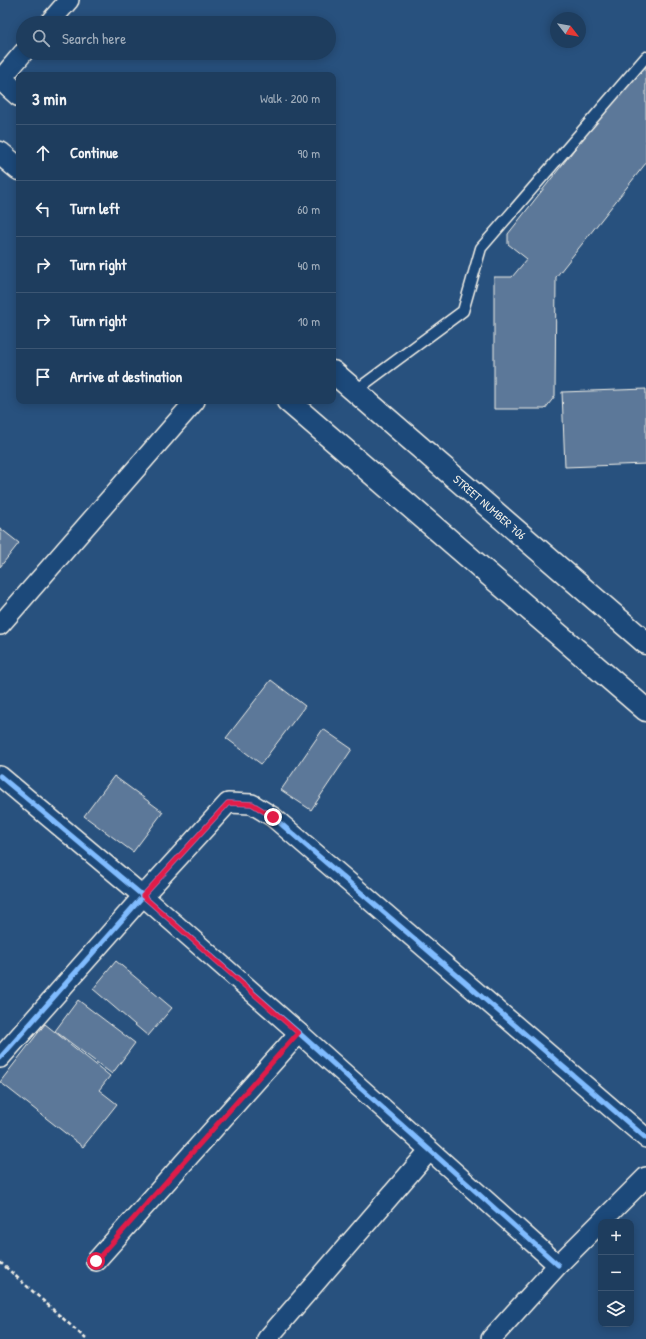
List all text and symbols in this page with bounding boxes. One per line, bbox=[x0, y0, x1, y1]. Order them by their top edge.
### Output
north arrow bbox=[550, 12, 586, 48]
search box bbox=[16, 16, 336, 60]
icon: search bbox=[30, 27, 52, 49]
text: Search here bbox=[62, 28, 126, 49]
text: 3 min bbox=[32, 87, 67, 110]
text: Walk · 200 m bbox=[260, 89, 320, 107]
icon: ahead bbox=[32, 142, 54, 164]
text: Continue bbox=[70, 142, 118, 163]
text: 90 m bbox=[298, 144, 320, 162]
icon: left bbox=[32, 198, 54, 220]
text: Turn left bbox=[70, 198, 120, 219]
text: 60 m bbox=[297, 200, 320, 218]
icon: right bbox=[32, 254, 54, 276]
text: Turn right bbox=[70, 254, 126, 275]
text: 40 m bbox=[297, 256, 320, 274]
icon: right bbox=[32, 310, 54, 332]
text: Turn right bbox=[70, 310, 126, 331]
text: 10 m bbox=[298, 312, 320, 330]
icon: arrive bbox=[32, 366, 54, 388]
text: Arrive at destination bbox=[70, 366, 182, 387]
street label: STREET NUMBER 706 bbox=[450, 471, 530, 544]
route end bbox=[264, 808, 282, 826]
map controls bbox=[598, 1219, 634, 1327]
button: + bbox=[598, 1219, 634, 1255]
route start bbox=[87, 1252, 105, 1270]
button: − bbox=[598, 1255, 634, 1291]
button: layers bbox=[598, 1291, 634, 1327]

